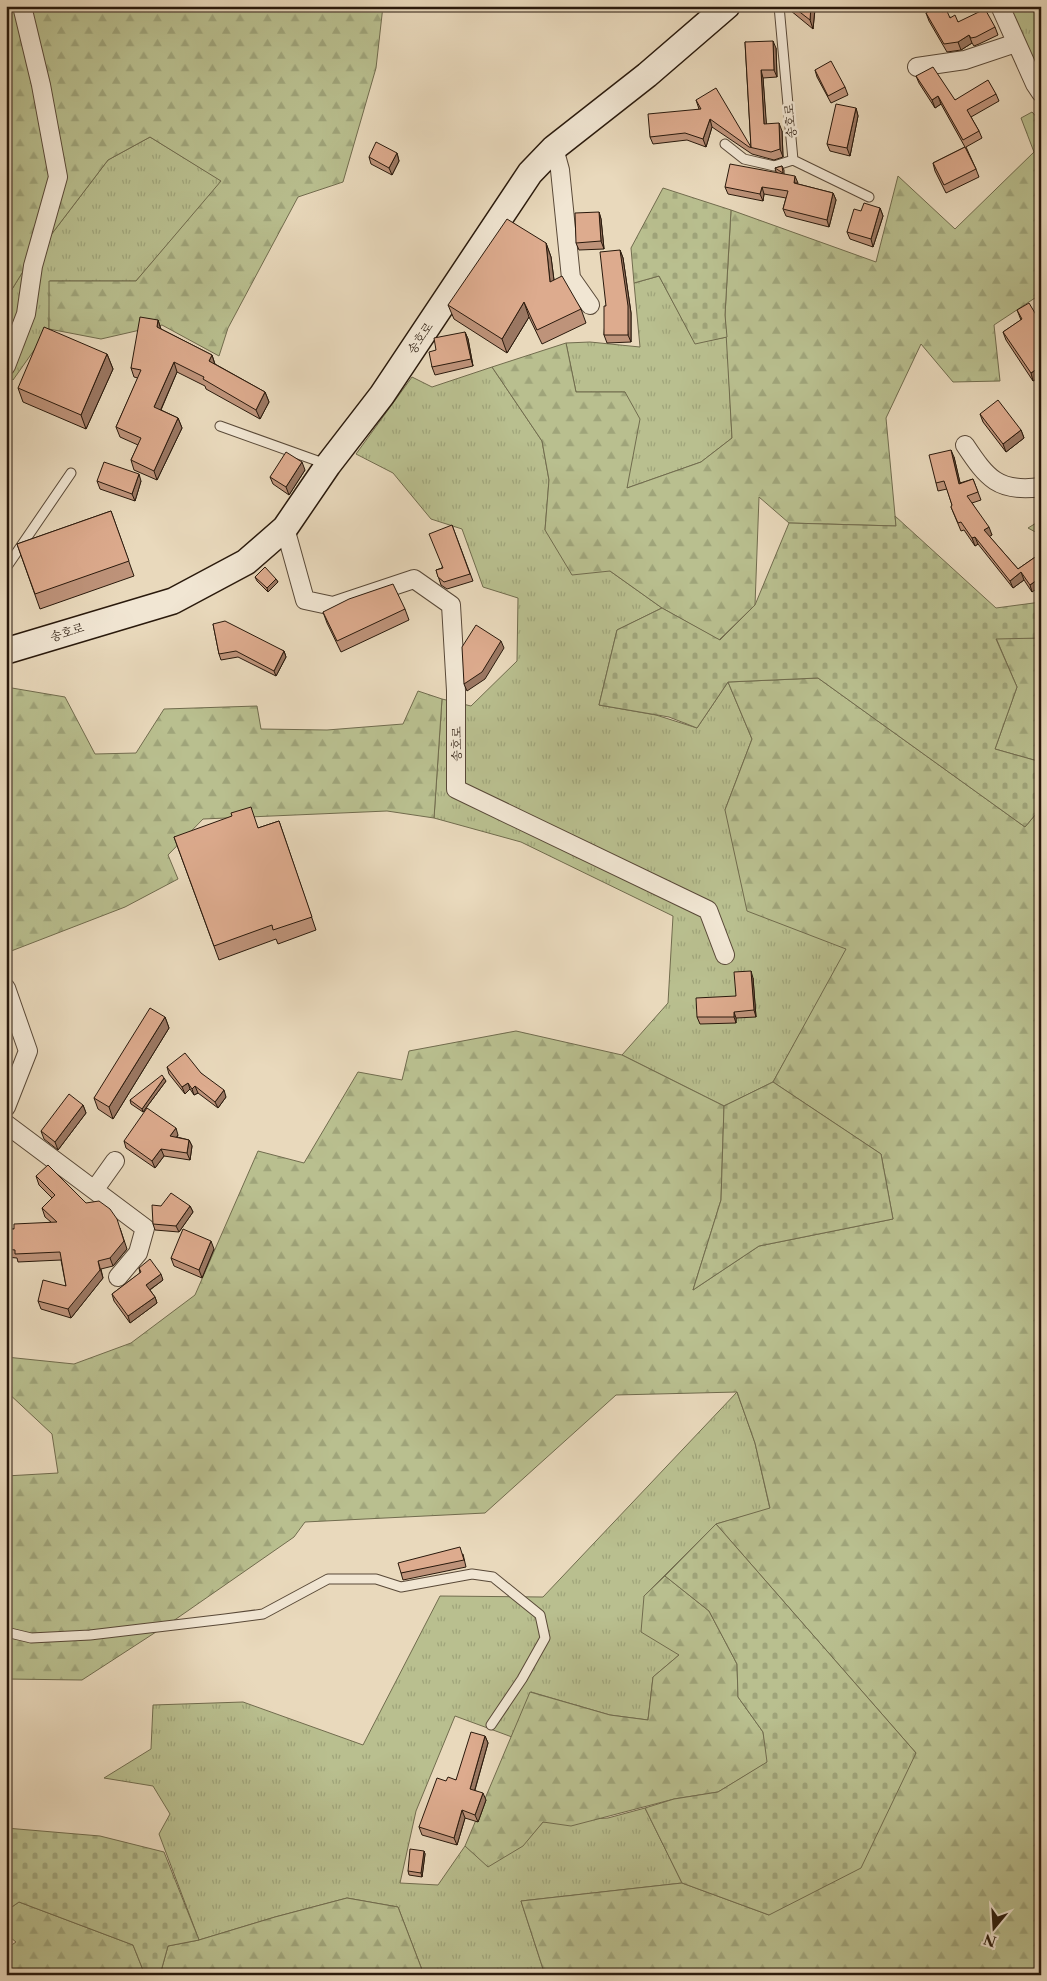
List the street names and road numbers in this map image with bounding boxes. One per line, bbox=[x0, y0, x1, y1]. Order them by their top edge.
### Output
street label: 송호로 bbox=[781, 103, 799, 139]
street label: 송호로 bbox=[404, 319, 436, 357]
street label: 송호로 bbox=[48, 620, 86, 644]
street label: 송호로 bbox=[449, 726, 464, 761]

